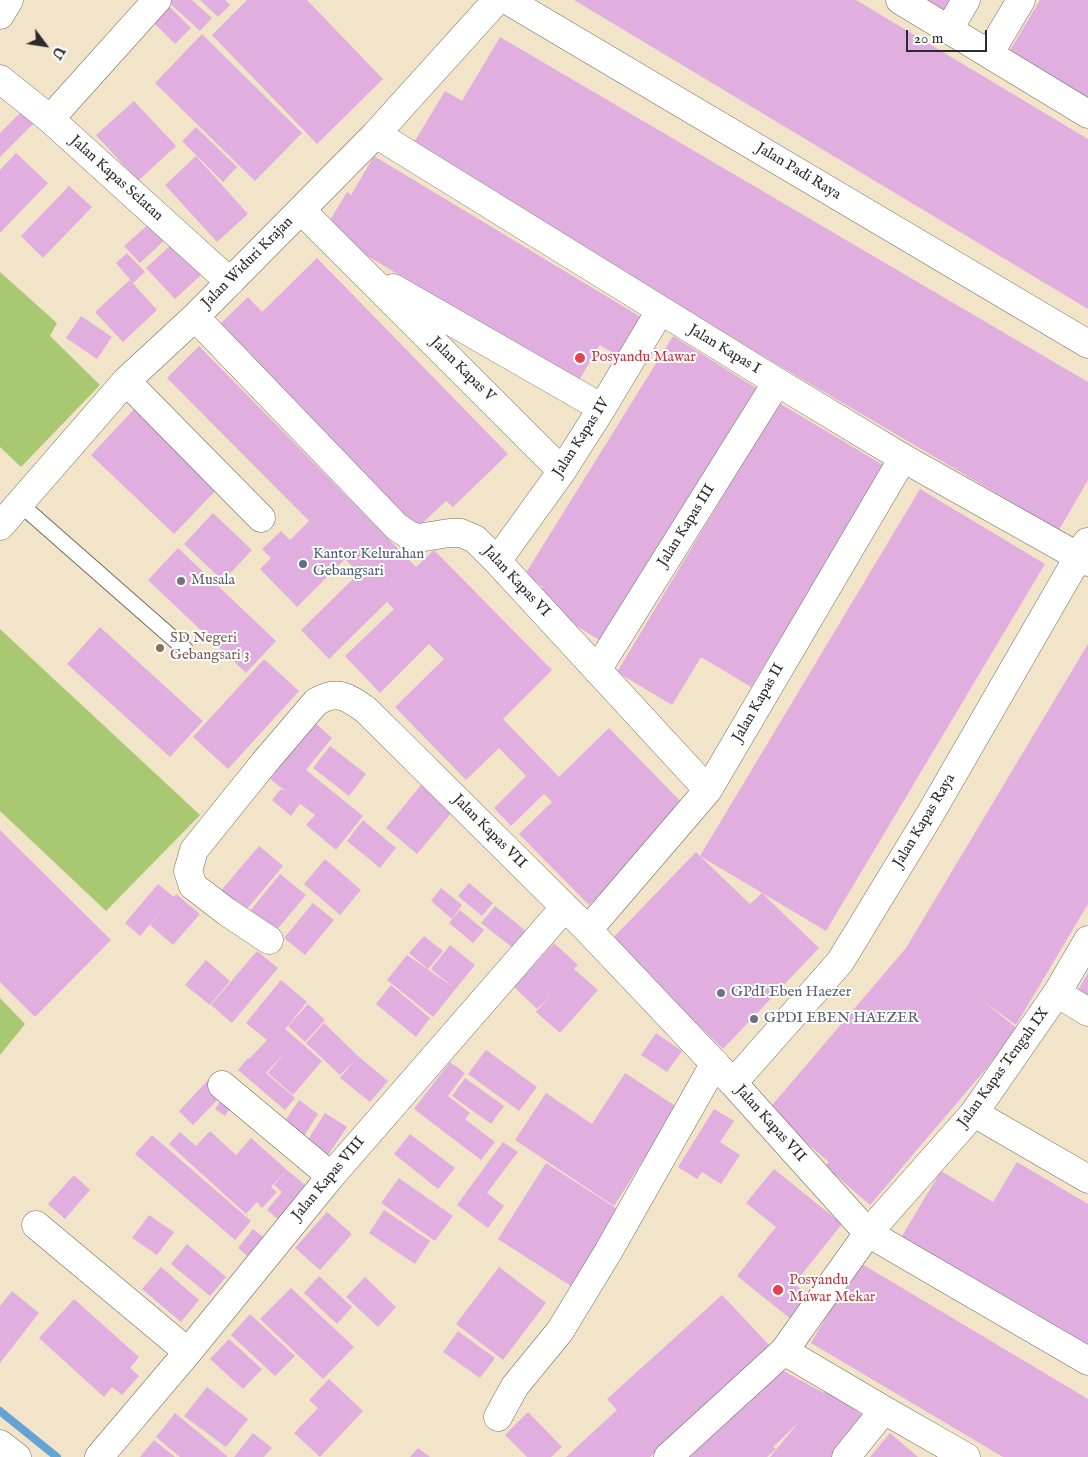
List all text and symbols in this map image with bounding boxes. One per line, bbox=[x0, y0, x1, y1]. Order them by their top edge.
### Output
north arrow bbox=[20, 20, 70, 70]
scale bar bbox=[908, 20, 989, 52]
text: 20 m bbox=[914, 29, 943, 48]
text: U bbox=[47, 43, 69, 62]
street label: Jalan Kapas Selatan bbox=[66, 132, 166, 226]
street label: Jalan Padi Raya bbox=[752, 140, 844, 204]
street label: Jalan Widuri Krajan bbox=[199, 214, 297, 312]
street label: Jalan Kapas I bbox=[685, 321, 763, 379]
street label: Jalan Kapas V bbox=[426, 334, 498, 406]
place label: Posyandu Mawar bbox=[591, 349, 696, 367]
marker: Posyandu Mawar bbox=[573, 351, 587, 365]
street label: Jalan Kapas IV bbox=[550, 395, 614, 481]
street label: Jalan Kapas III bbox=[654, 481, 720, 571]
street label: Jalan Kapas VI bbox=[478, 543, 554, 621]
place label: Kantor Kelurahan Gebangsari bbox=[313, 546, 424, 581]
marker: Kantor Kelurahan Gebangsari bbox=[297, 558, 309, 570]
place label: Musala bbox=[191, 572, 235, 590]
marker: Musala bbox=[175, 575, 187, 587]
place label: SD Negeri Gebangsari 3 bbox=[170, 630, 250, 665]
marker: SD Negeri Gebangsari 3 bbox=[154, 642, 166, 654]
street label: Jalan Kapas II bbox=[729, 661, 789, 745]
street label: Jalan Kapas Raya bbox=[890, 771, 960, 871]
street label: Jalan Kapas VII bbox=[448, 791, 530, 873]
place label: GPdI Eben Haezer bbox=[731, 984, 851, 1002]
marker: GPdI Eben Haezer bbox=[715, 987, 727, 999]
street label: Jalan Kapas Tengah IX bbox=[955, 1005, 1053, 1131]
place label: GPDI EBEN HAEZER bbox=[764, 1010, 919, 1028]
marker: GPDI EBEN HAEZER bbox=[748, 1013, 760, 1025]
street label: Jalan Kapas VII bbox=[731, 1082, 809, 1166]
street label: Jalan Kapas VIII bbox=[289, 1133, 369, 1225]
place label: Posyandu Mawar Mekar bbox=[789, 1272, 875, 1307]
marker: Posyandu Mawar Mekar bbox=[771, 1283, 785, 1297]

